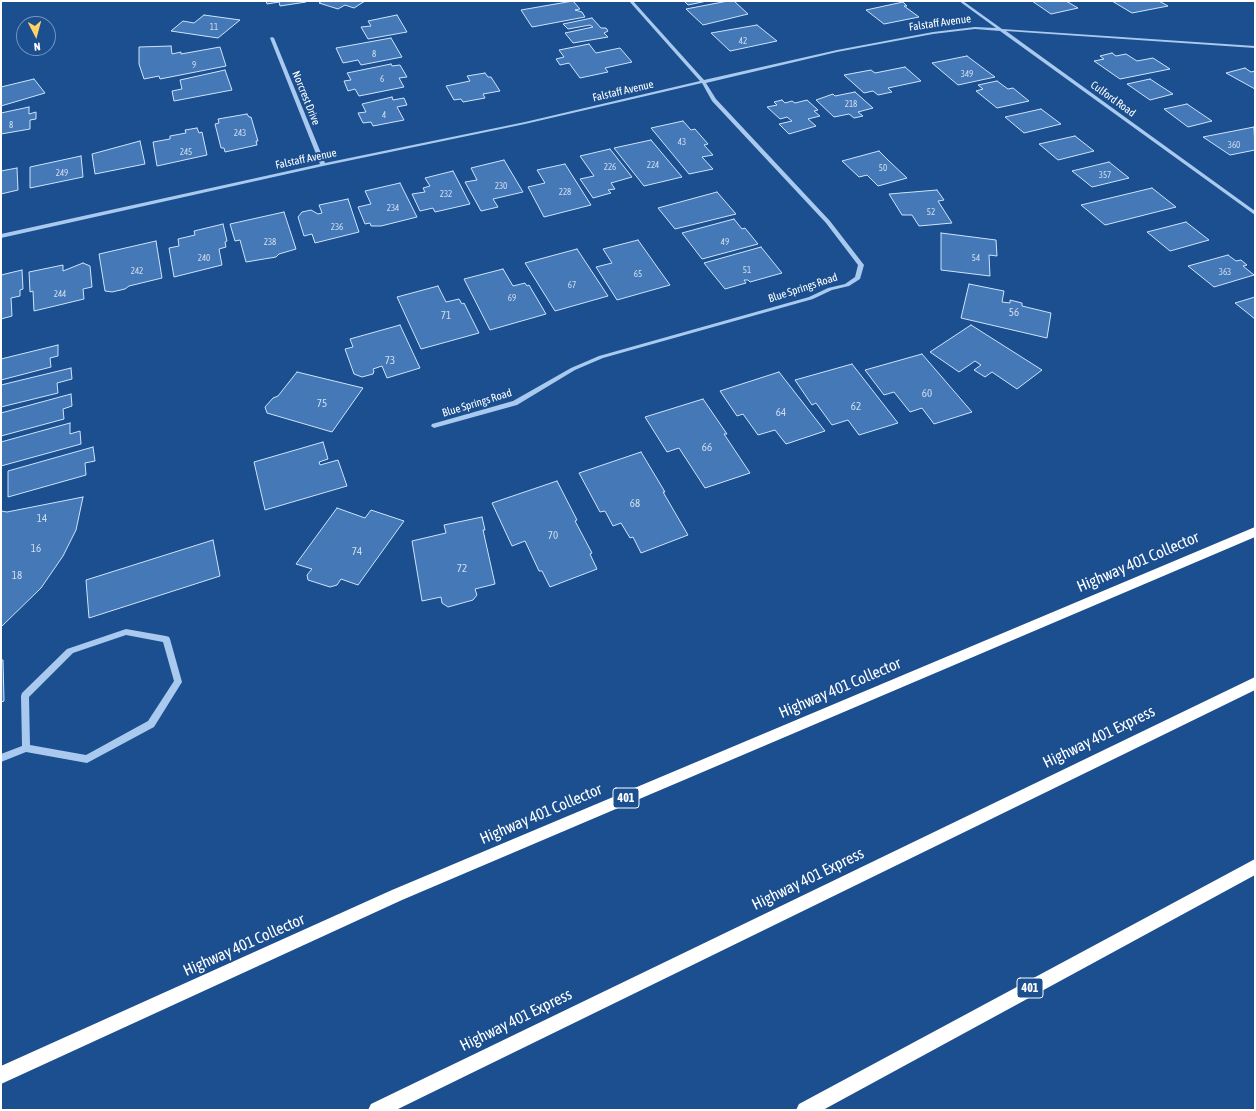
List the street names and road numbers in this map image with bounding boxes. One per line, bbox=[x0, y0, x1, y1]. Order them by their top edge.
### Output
street label: Falstaff Avenue bbox=[908, 12, 972, 34]
street label: Norcrest Drive bbox=[289, 69, 323, 127]
street label: Falstaff Avenue bbox=[591, 78, 655, 104]
street label: Culford Road bbox=[1088, 78, 1138, 120]
street label: Falstaff Avenue bbox=[274, 146, 338, 172]
street label: Blue Springs Road bbox=[767, 271, 839, 305]
street label: Blue Springs Road bbox=[441, 386, 513, 420]
street label: Highway 401 Collector bbox=[1074, 528, 1202, 596]
street label: Highway 401 Collector bbox=[776, 654, 904, 722]
street label: Highway 401 Express bbox=[1040, 702, 1158, 772]
street label: Highway 401 Collector bbox=[477, 780, 605, 848]
road number: 401 bbox=[613, 788, 639, 808]
street label: Highway 401 Express bbox=[749, 844, 867, 914]
street label: Highway 401 Collector bbox=[180, 910, 308, 980]
road number: 401 bbox=[1017, 978, 1043, 998]
street label: Highway 401 Express bbox=[457, 985, 575, 1055]

